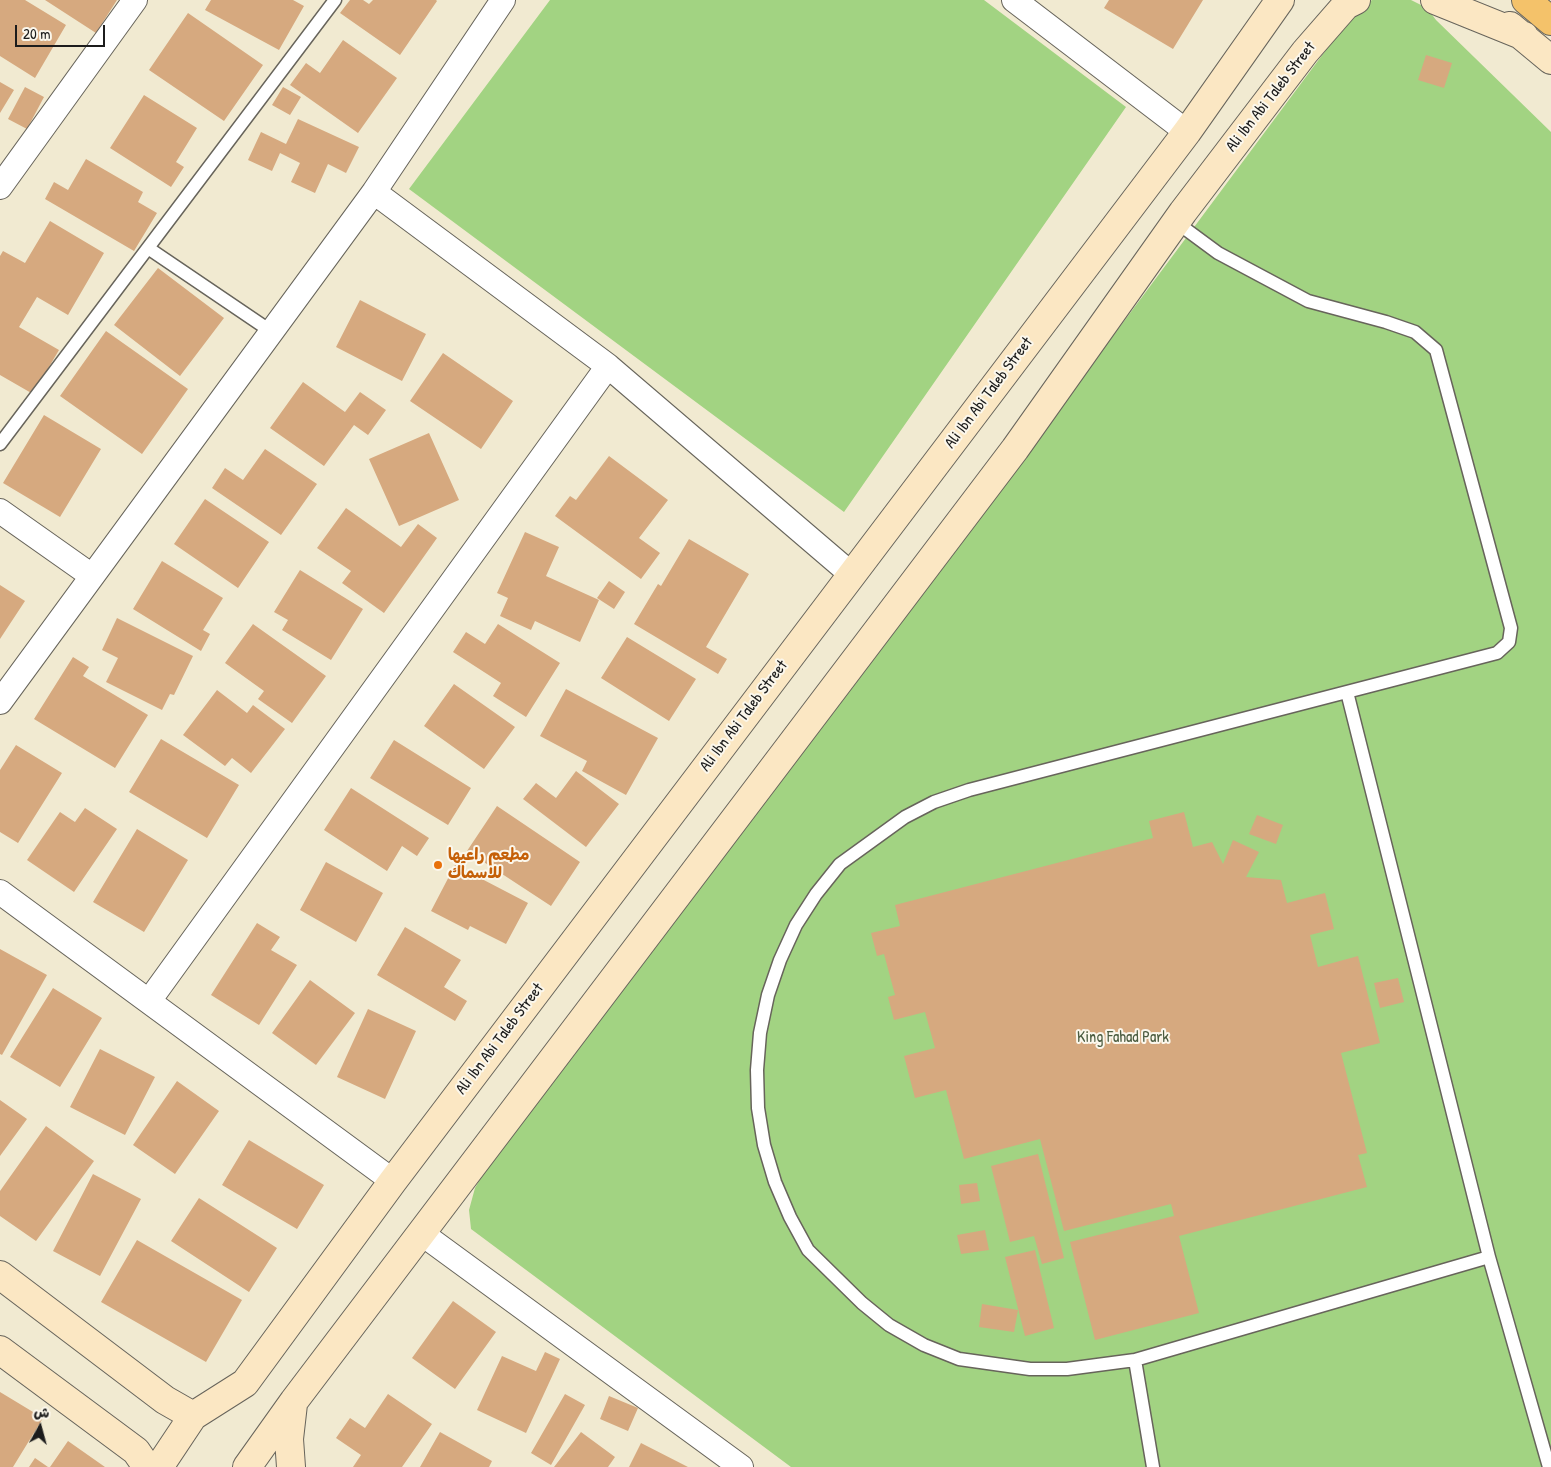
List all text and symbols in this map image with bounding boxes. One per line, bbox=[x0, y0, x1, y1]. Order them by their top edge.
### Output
scale bar bbox=[18, 15, 108, 47]
text: 20 m bbox=[23, 23, 50, 44]
street label: Ali Ibn Abi Taleb Street bbox=[1222, 38, 1320, 156]
street label: Ali Ibn Abi Taleb Street bbox=[941, 334, 1037, 452]
street label: Ali Ibn Abi Taleb Street bbox=[696, 657, 792, 775]
place label: مطعم راعيها للاسماك bbox=[448, 846, 529, 884]
marker: مطعم راعيها للاسماك bbox=[432, 859, 444, 871]
street label: Ali Ibn Abi Taleb Street bbox=[452, 980, 548, 1098]
park label: King Fahad Park bbox=[1077, 1028, 1169, 1048]
text: ش bbox=[33, 1401, 51, 1422]
north arrow bbox=[15, 1402, 65, 1452]

